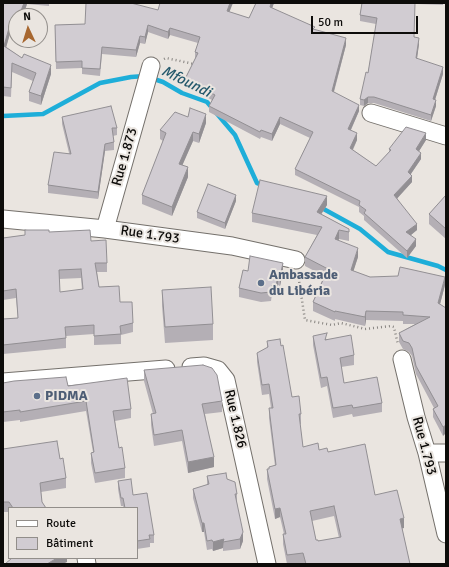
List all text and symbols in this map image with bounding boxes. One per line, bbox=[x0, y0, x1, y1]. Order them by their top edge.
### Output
north arrow bbox=[8, 8, 48, 48]
scale bar bbox=[313, 8, 420, 34]
text: N bbox=[23, 10, 31, 23]
text: 50 m bbox=[318, 15, 343, 30]
water label: Mfoundi bbox=[158, 62, 214, 102]
street label: Rue 1.873 bbox=[109, 126, 141, 188]
street label: Rue 1.793 bbox=[119, 223, 181, 247]
place label: Ambassade du Libéria bbox=[269, 267, 338, 300]
marker: Ambassade du Libéria bbox=[256, 278, 266, 288]
place label: PIDMA bbox=[45, 388, 88, 404]
street label: Rue 1.826 bbox=[220, 388, 250, 450]
marker: PIDMA bbox=[32, 391, 42, 401]
street label: Rue 1.793 bbox=[408, 415, 440, 477]
legend bbox=[8, 507, 138, 559]
text: Route bbox=[46, 516, 76, 531]
text: Bâtiment bbox=[46, 536, 93, 551]

